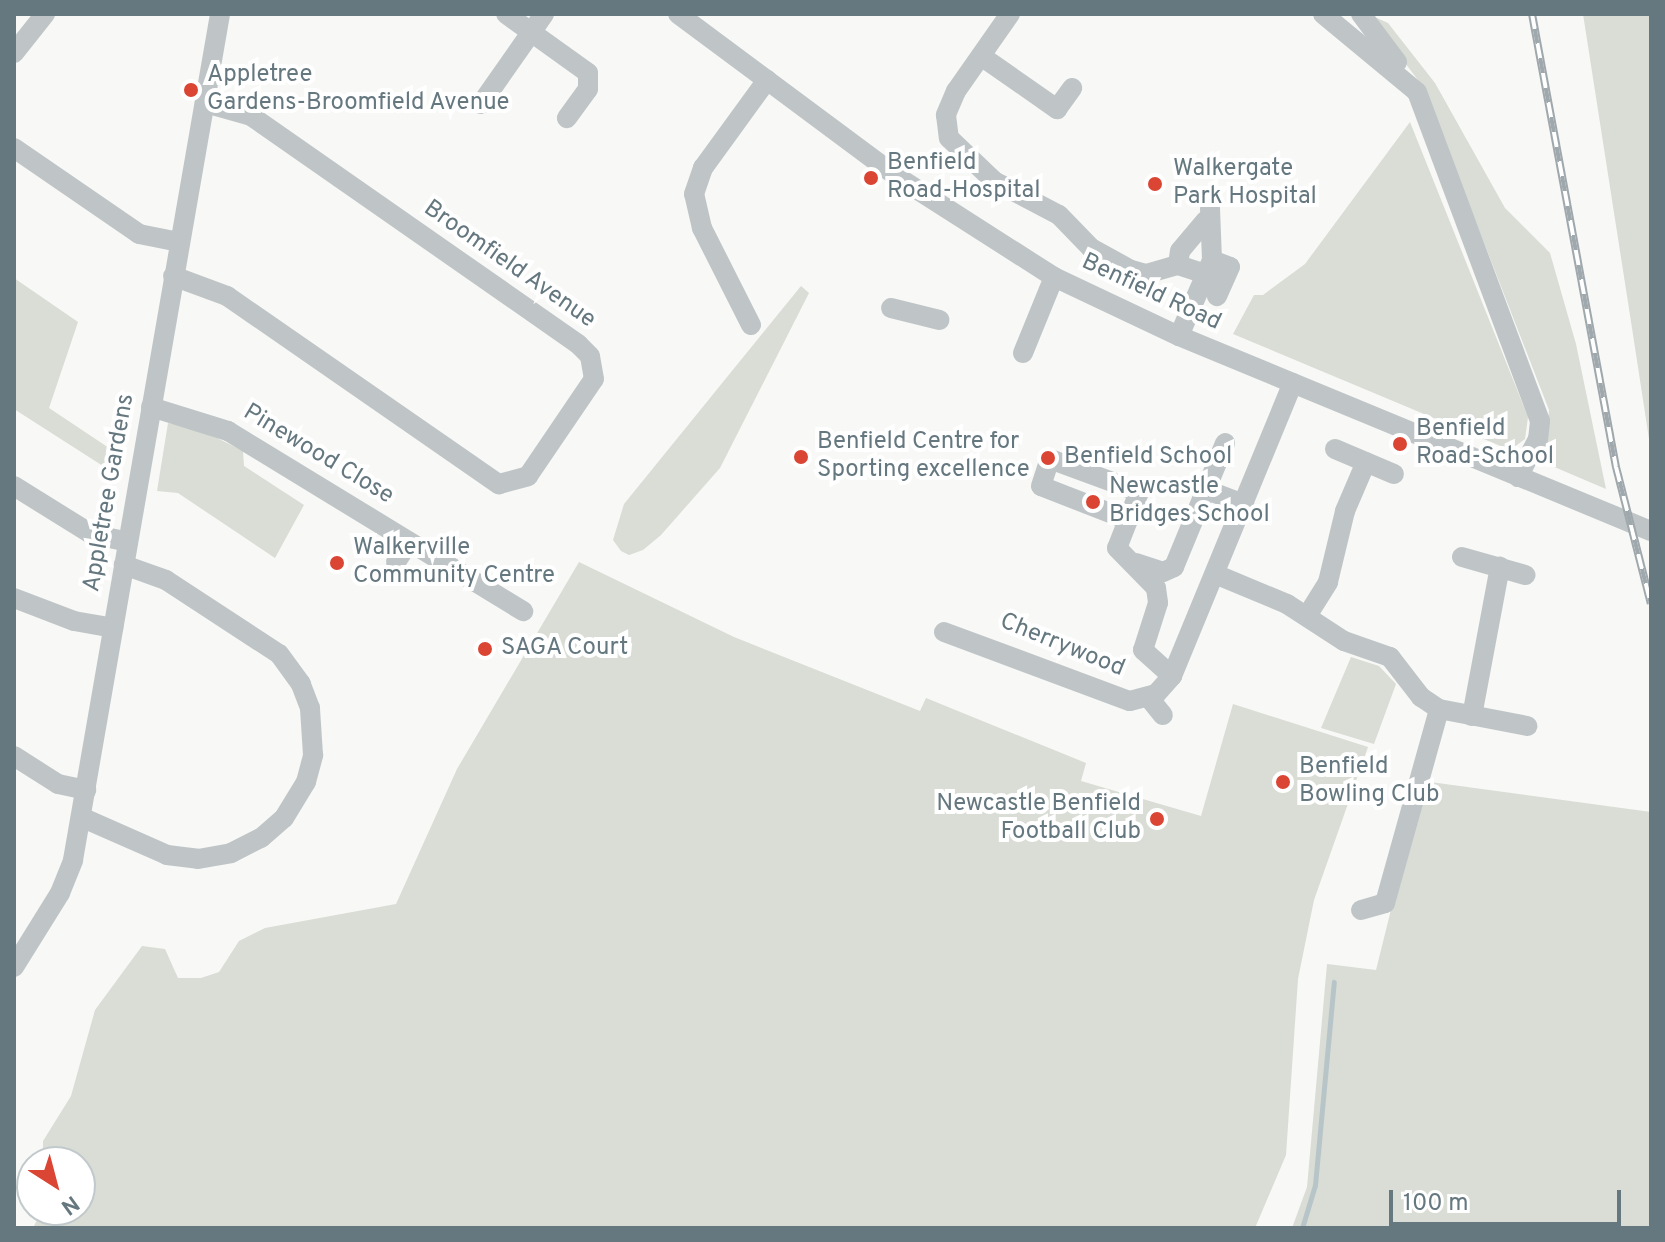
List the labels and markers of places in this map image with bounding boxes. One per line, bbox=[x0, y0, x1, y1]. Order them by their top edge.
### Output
place label: Appletree Gardens-Broomfield Avenue bbox=[207, 62, 510, 118]
marker: Appletree Gardens-Broomfield Avenue bbox=[182, 81, 200, 99]
place label: Benfield Road-Hospital bbox=[887, 150, 1041, 206]
place label: Walkergate Park Hospital bbox=[1173, 156, 1317, 212]
marker: Benfield Road-Hospital bbox=[862, 169, 880, 187]
marker: Walkergate Park Hospital bbox=[1144, 173, 1166, 195]
place label: Benfield Road-School bbox=[1416, 416, 1554, 472]
place label: Benfield Centre for Sporting excellence bbox=[817, 429, 1030, 485]
marker: Benfield Road-School bbox=[1391, 435, 1409, 453]
place label: Benfield School bbox=[1064, 444, 1232, 472]
marker: Benfield Centre for Sporting excellence bbox=[792, 448, 810, 466]
marker: Benfield School bbox=[1039, 449, 1057, 467]
place label: Newcastle Bridges School bbox=[1109, 474, 1270, 530]
marker: Newcastle Bridges School bbox=[1084, 493, 1102, 511]
place label: Walkerville Community Centre bbox=[353, 535, 555, 591]
marker: Walkerville Community Centre bbox=[328, 554, 346, 572]
place label: SAGA Court bbox=[501, 635, 629, 663]
marker: SAGA Court bbox=[476, 640, 494, 658]
place label: Benfield Bowling Club bbox=[1299, 754, 1439, 810]
marker: Benfield Bowling Club bbox=[1274, 773, 1292, 791]
place label: Newcastle Benfield Football Club bbox=[936, 791, 1141, 847]
marker: Newcastle Benfield Football Club bbox=[1148, 810, 1166, 828]

